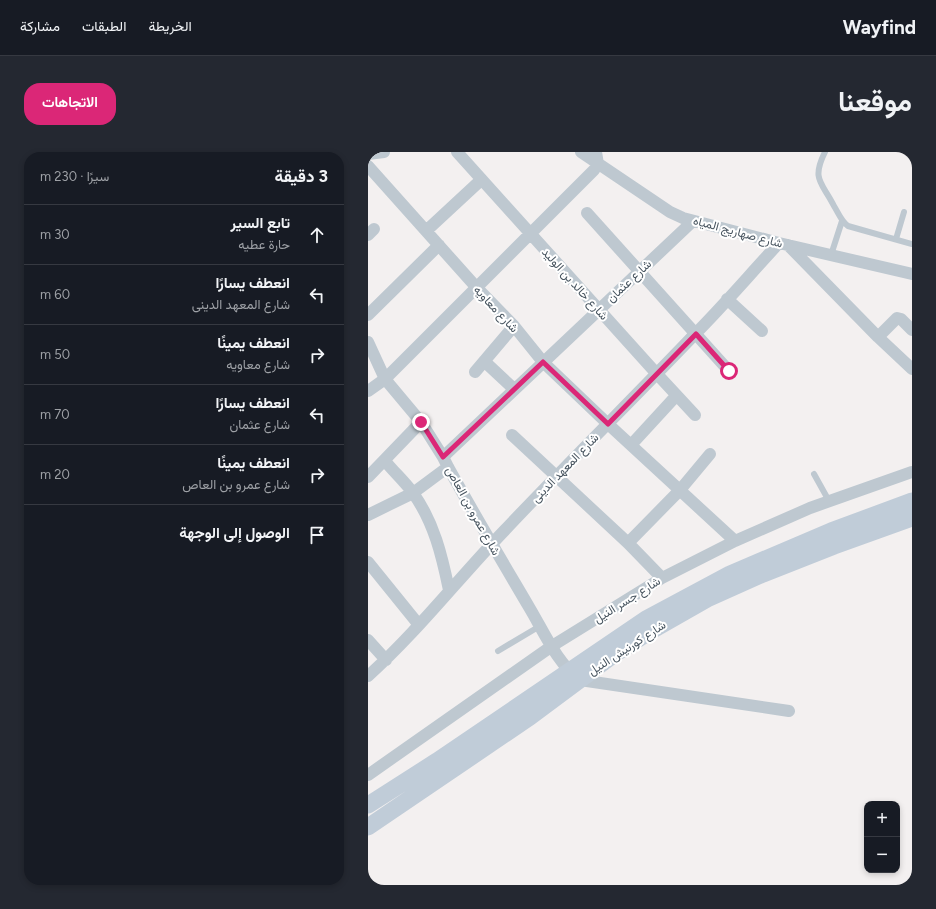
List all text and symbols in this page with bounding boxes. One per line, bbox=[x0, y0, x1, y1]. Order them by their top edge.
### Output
text: Wayfind bbox=[843, 16, 916, 39]
text: مشاركة bbox=[20, 18, 60, 35]
text: الطبقات bbox=[82, 18, 126, 35]
text: الخريطة bbox=[148, 18, 192, 35]
button: الاتجاهات bbox=[24, 83, 116, 125]
text: موقعنا bbox=[838, 84, 912, 118]
text: 3 دقيقة bbox=[274, 166, 328, 186]
text: سيرًا · 230 m bbox=[40, 169, 109, 184]
street label: شارع صهاريج المياه bbox=[691, 213, 784, 253]
text: تابع السير bbox=[230, 214, 290, 232]
icon: ahead bbox=[306, 224, 328, 246]
text: 30 m bbox=[40, 227, 70, 242]
text: حارة عطيه bbox=[238, 237, 290, 252]
street label: شارع خالد بن الوليد bbox=[538, 245, 611, 324]
street label: شارع عثمان bbox=[604, 257, 656, 307]
text: انعطف يسارًا bbox=[215, 274, 290, 292]
street label: شارع معاويه bbox=[469, 283, 521, 337]
icon: left bbox=[306, 284, 328, 306]
text: 60 m bbox=[40, 287, 70, 302]
text: شارع المعهد الدينى bbox=[192, 297, 290, 312]
text: انعطف يمينًا bbox=[217, 334, 290, 352]
icon: right bbox=[306, 344, 328, 366]
text: 50 m bbox=[40, 347, 70, 362]
text: شارع معاويه bbox=[226, 357, 290, 372]
route start bbox=[720, 362, 738, 380]
text: انعطف يسارًا bbox=[215, 394, 290, 412]
icon: left bbox=[306, 404, 328, 426]
text: 70 m bbox=[40, 407, 70, 422]
route end bbox=[412, 413, 430, 431]
text: شارع عثمان bbox=[230, 417, 290, 432]
street label: شارع المعهد الدينى bbox=[528, 431, 603, 507]
text: انعطف يمينًا bbox=[217, 454, 290, 472]
icon: right bbox=[306, 464, 328, 486]
street label: شارع عمرو بن العاص bbox=[441, 464, 503, 559]
text: 20 m bbox=[40, 467, 70, 482]
text: شارع عمرو بن العاص bbox=[182, 477, 290, 492]
text: الوصول إلى الوجهة bbox=[179, 524, 290, 542]
icon: arrive bbox=[306, 524, 328, 546]
street label: شارع جسر النيل bbox=[591, 574, 664, 628]
street label: شارع كورنيش النيل bbox=[586, 618, 670, 680]
map controls bbox=[864, 801, 900, 873]
button: + bbox=[864, 801, 900, 837]
button: − bbox=[864, 837, 900, 873]

